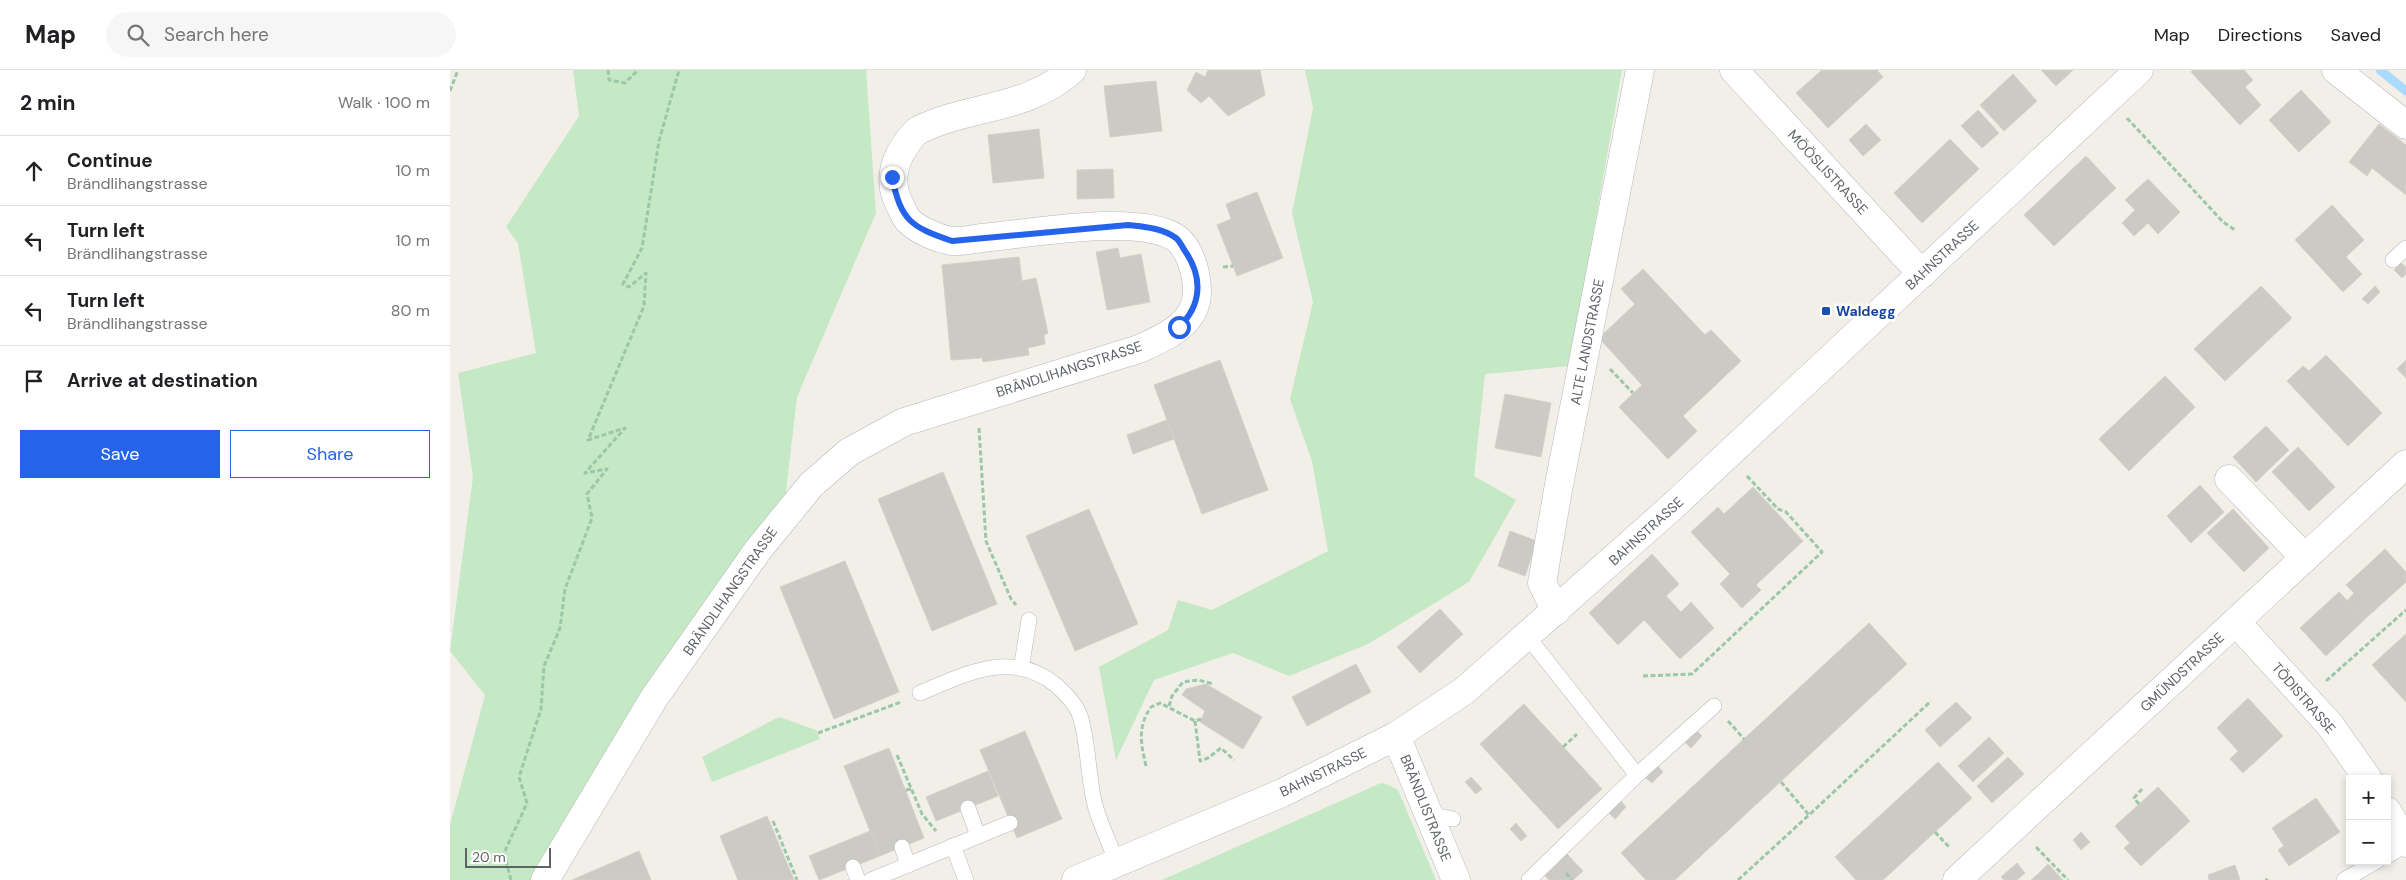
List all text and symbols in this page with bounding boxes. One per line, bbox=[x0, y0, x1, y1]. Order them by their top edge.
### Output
search box bbox=[106, 12, 456, 57]
text: Map bbox=[25, 19, 76, 50]
icon: search bbox=[124, 21, 152, 49]
text: Search here bbox=[164, 22, 269, 47]
text: Map bbox=[2154, 23, 2190, 47]
text: Directions bbox=[2218, 23, 2303, 47]
text: Saved bbox=[2331, 23, 2381, 47]
text: 2 min bbox=[20, 89, 76, 117]
text: Walk · 100 m bbox=[338, 92, 430, 113]
street label: MÖÖSLISTRASSE bbox=[1784, 126, 1872, 218]
text: Continue bbox=[67, 148, 153, 173]
icon: ahead bbox=[20, 157, 48, 185]
text: 10 m bbox=[396, 160, 430, 181]
route end bbox=[881, 166, 904, 189]
text: Brändlihangstrasse bbox=[67, 173, 208, 194]
street label: BAHNSTRASSE bbox=[1901, 216, 1983, 294]
text: Turn left bbox=[67, 218, 145, 243]
icon: left bbox=[20, 227, 48, 255]
text: 10 m bbox=[396, 230, 430, 251]
text: Brändlihangstrasse bbox=[67, 243, 208, 264]
street label: ALTE LANDSTRASSE bbox=[1566, 277, 1608, 407]
text: Turn left bbox=[67, 288, 145, 313]
icon: left bbox=[20, 297, 48, 325]
text: 80 m bbox=[391, 300, 430, 321]
place label: Waldegg bbox=[1836, 302, 1895, 320]
marker: Waldegg bbox=[1820, 305, 1832, 317]
text: Brändlihangstrasse bbox=[67, 313, 208, 334]
route start bbox=[1168, 316, 1191, 339]
street label: BRÄNDLIHANGSTRASSE bbox=[994, 337, 1144, 401]
icon: arrive bbox=[20, 367, 48, 395]
text: Arrive at destination bbox=[67, 368, 258, 393]
button: Save bbox=[20, 430, 220, 478]
button: Share bbox=[230, 430, 430, 478]
street label: BAHNSTRASSE bbox=[1605, 493, 1687, 569]
street label: BRÄNDLIHANGSTRASSE bbox=[679, 523, 781, 659]
street label: GMÜNDSTRASSE bbox=[2136, 628, 2228, 716]
street label: TÖDISTRASSE bbox=[2268, 659, 2340, 737]
street label: BAHNSTRASSE bbox=[1277, 743, 1369, 801]
street label: BRÄNDLISTRASSE bbox=[1396, 752, 1456, 864]
map controls bbox=[2346, 775, 2391, 865]
button: + bbox=[2346, 775, 2391, 820]
button: − bbox=[2346, 820, 2391, 865]
scale bar bbox=[465, 845, 551, 868]
text: 20 m bbox=[472, 848, 506, 866]

